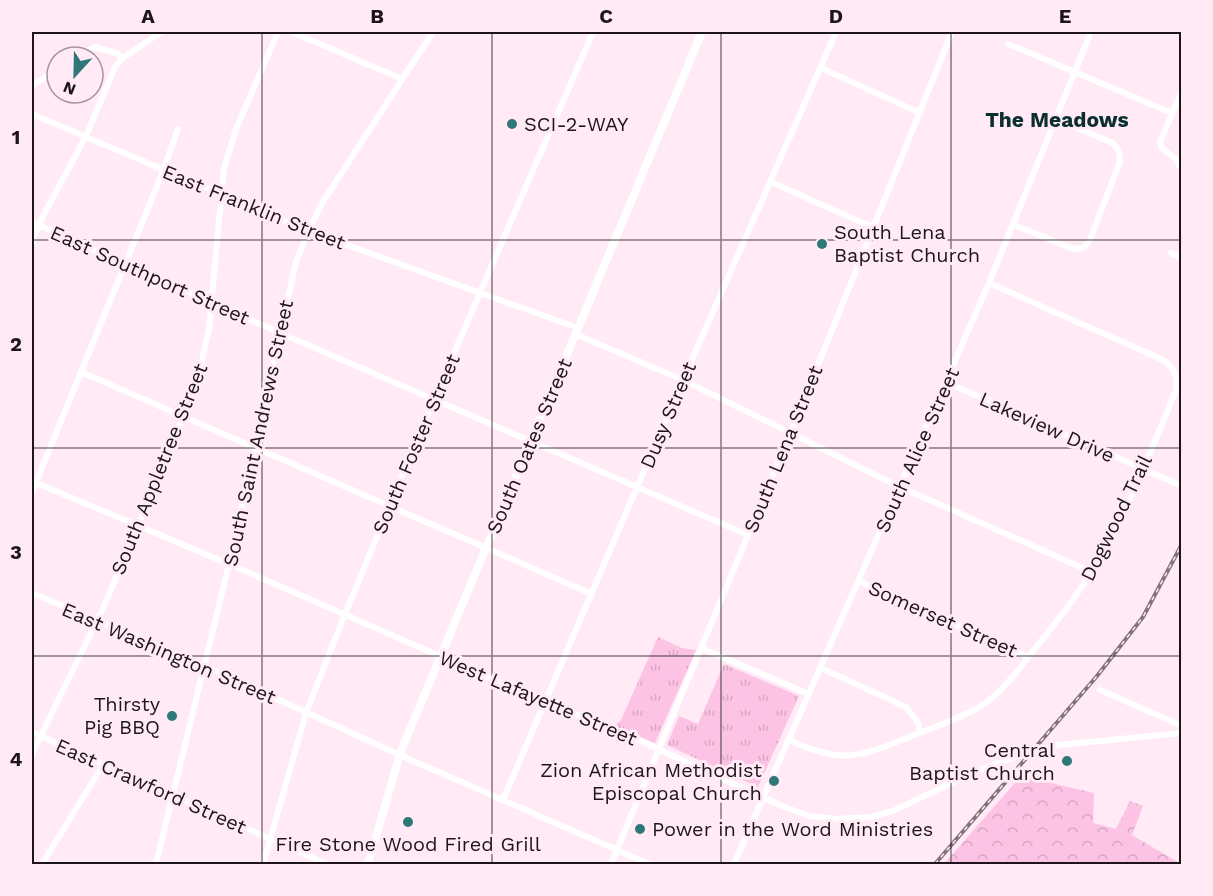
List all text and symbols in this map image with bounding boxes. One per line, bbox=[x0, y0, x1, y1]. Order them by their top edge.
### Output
text: A bbox=[141, 4, 155, 28]
text: B bbox=[370, 4, 384, 28]
text: C bbox=[599, 4, 613, 28]
text: D bbox=[829, 4, 843, 28]
text: E bbox=[1059, 4, 1071, 28]
north arrow bbox=[45, 45, 105, 105]
text: N bbox=[61, 77, 79, 99]
district label: The Meadows bbox=[985, 107, 1129, 132]
place label: SCI-2-WAY bbox=[524, 112, 629, 136]
marker: SCI-2-WAY bbox=[505, 117, 519, 131]
text: 1 bbox=[12, 125, 20, 149]
street label: East Franklin Street bbox=[159, 159, 349, 255]
street label: East Southport Street bbox=[47, 220, 254, 330]
place label: South Lena Baptist Church bbox=[834, 220, 980, 267]
marker: South Lena Baptist Church bbox=[815, 237, 829, 251]
street label: South Saint Andrews Street bbox=[218, 297, 298, 569]
text: 2 bbox=[10, 332, 22, 356]
street label: South Foster Street bbox=[367, 350, 465, 538]
street label: South Oates Street bbox=[481, 354, 577, 537]
street label: Dusy Street bbox=[635, 357, 701, 472]
street label: South Appletree Street bbox=[106, 359, 213, 578]
street label: South Lena Street bbox=[738, 361, 828, 536]
street label: South Alice Street bbox=[870, 363, 964, 536]
street label: Lakeview Drive bbox=[976, 386, 1118, 468]
street label: Dogwood Trail bbox=[1075, 451, 1157, 585]
text: 3 bbox=[10, 540, 22, 564]
street label: Somerset Street bbox=[865, 575, 1022, 663]
street label: East Washington Street bbox=[58, 597, 280, 709]
street label: West Lafayette Street bbox=[435, 645, 641, 751]
place label: Thirsty Pig BBQ bbox=[84, 692, 161, 739]
marker: Thirsty Pig BBQ bbox=[165, 709, 179, 723]
street label: East Crawford Street bbox=[52, 733, 251, 839]
place label: Central Baptist Church bbox=[909, 738, 1055, 785]
text: 4 bbox=[10, 747, 23, 771]
marker: Central Baptist Church bbox=[1060, 754, 1074, 768]
place label: Zion African Methodist Episcopal Church bbox=[540, 758, 763, 805]
marker: Zion African Methodist Episcopal Church bbox=[767, 774, 781, 788]
marker: Fire Stone Wood Fired Grill bbox=[401, 815, 415, 829]
place label: Power in the Word Ministries bbox=[652, 817, 933, 841]
marker: Power in the Word Ministries bbox=[633, 822, 647, 836]
place label: Fire Stone Wood Fired Grill bbox=[275, 832, 541, 856]

